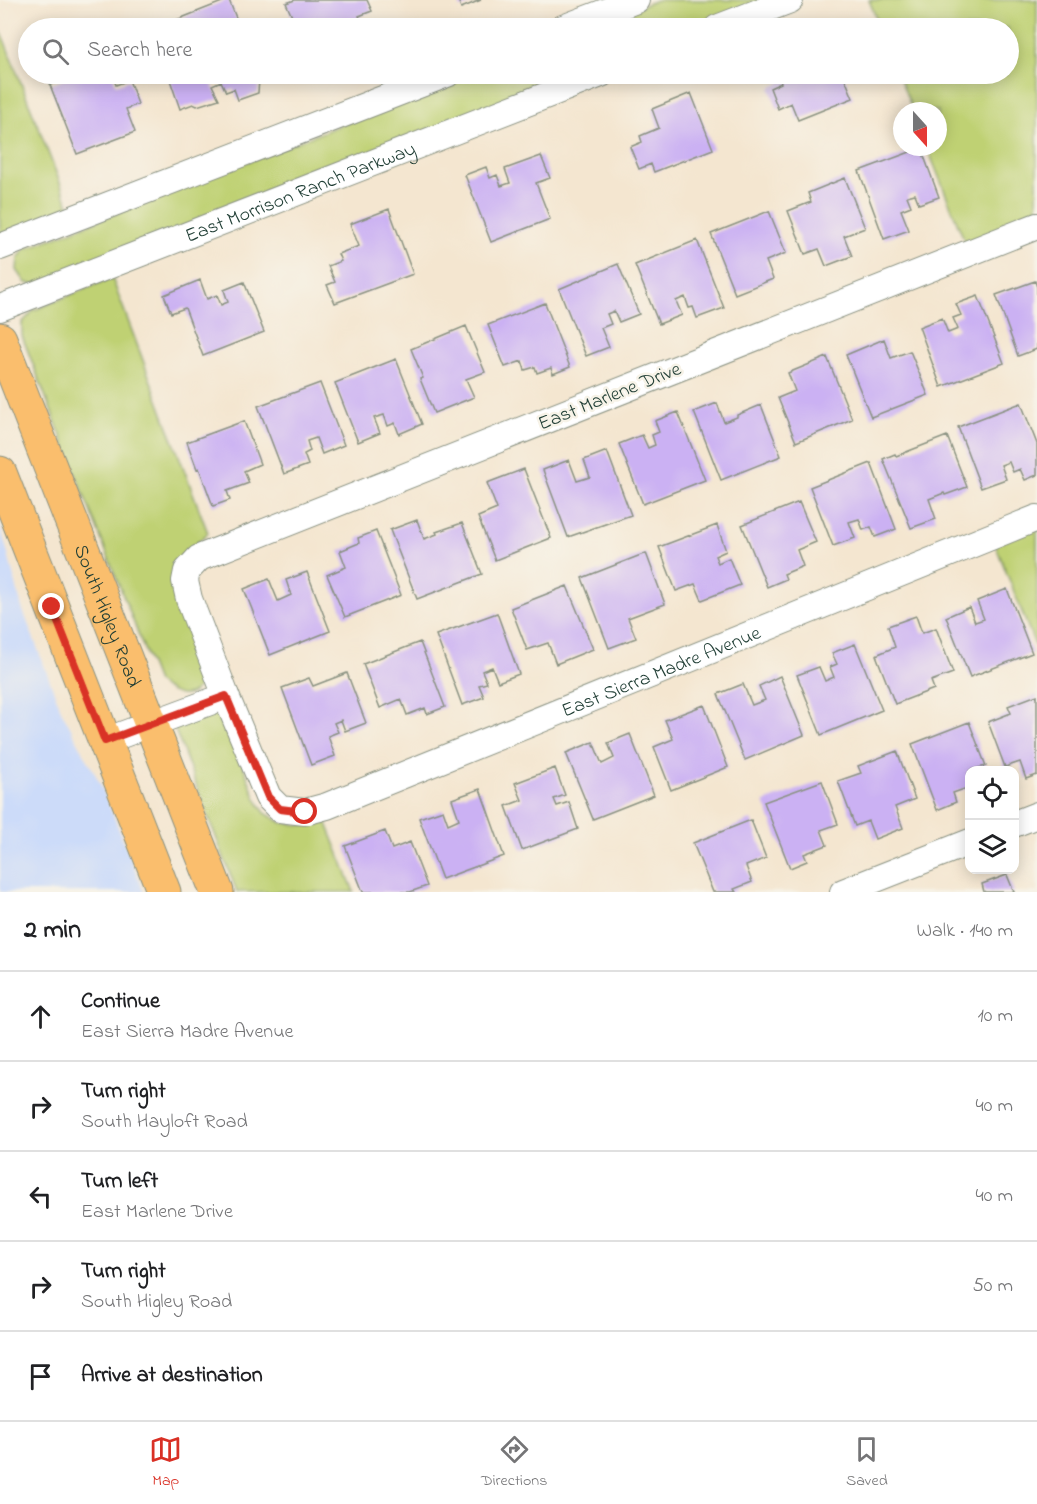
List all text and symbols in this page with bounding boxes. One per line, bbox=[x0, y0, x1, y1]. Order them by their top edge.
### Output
search box bbox=[18, 18, 1019, 84]
icon: search bbox=[39, 35, 72, 68]
text: Search here bbox=[87, 35, 192, 67]
north arrow bbox=[893, 102, 947, 156]
street label: East Morrison Ranch Parkway bbox=[181, 135, 421, 252]
street label: East Marlene Drive bbox=[534, 355, 686, 439]
street label: South Higley Road bbox=[65, 541, 147, 692]
route end bbox=[38, 593, 64, 619]
street label: East Sierra Madre Avenue bbox=[558, 620, 766, 726]
map controls bbox=[965, 766, 1019, 874]
button: locate bbox=[965, 766, 1019, 820]
route start bbox=[291, 798, 317, 824]
button: layers bbox=[965, 820, 1019, 874]
text: 2 min bbox=[24, 912, 81, 950]
text: Walk · 140 m bbox=[917, 917, 1013, 946]
text: Continue bbox=[81, 986, 160, 1018]
icon: ahead bbox=[24, 1000, 57, 1033]
text: 10 m bbox=[977, 1002, 1013, 1031]
text: East Sierra Madre Avenue bbox=[81, 1018, 294, 1047]
text: Turn right bbox=[81, 1076, 166, 1108]
icon: right bbox=[24, 1090, 57, 1123]
text: 40 m bbox=[976, 1092, 1013, 1121]
text: South Hayloft Road bbox=[81, 1108, 248, 1137]
text: Turn left bbox=[81, 1166, 158, 1198]
icon: left bbox=[24, 1180, 57, 1213]
text: 40 m bbox=[976, 1182, 1013, 1211]
text: East Marlene Drive bbox=[81, 1198, 233, 1227]
text: Turn right bbox=[81, 1256, 166, 1288]
icon: right bbox=[24, 1270, 57, 1303]
text: 50 m bbox=[972, 1272, 1013, 1301]
text: South Higley Road bbox=[81, 1288, 232, 1317]
icon: arrive bbox=[24, 1360, 57, 1393]
text: Arrive at destination bbox=[81, 1360, 263, 1392]
tab: Map bbox=[149, 1433, 182, 1493]
tab: Directions bbox=[481, 1433, 547, 1493]
tab: Saved bbox=[846, 1433, 888, 1493]

